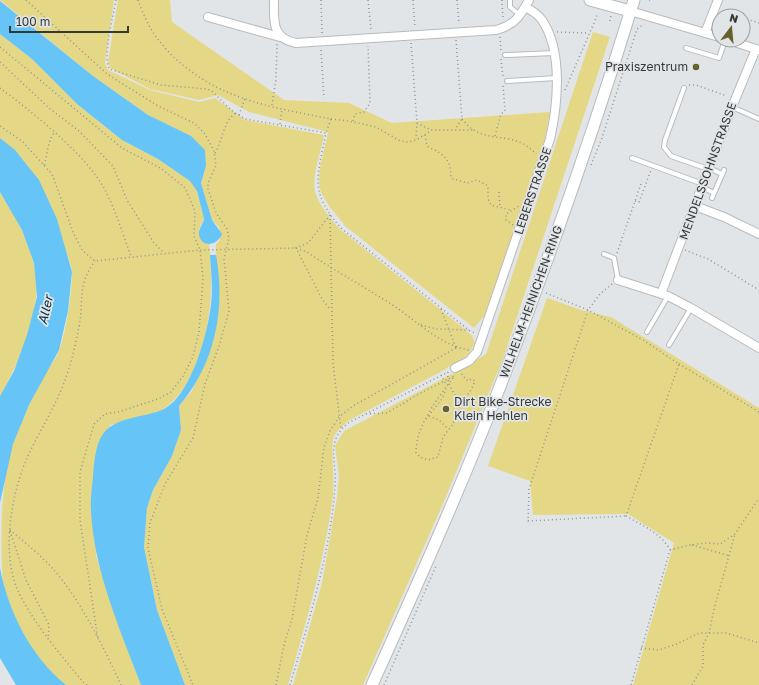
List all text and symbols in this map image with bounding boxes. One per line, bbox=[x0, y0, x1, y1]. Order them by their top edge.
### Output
scale bar bbox=[10, 8, 128, 34]
north arrow bbox=[711, 8, 751, 48]
text: N bbox=[728, 11, 740, 25]
text: 100 m bbox=[16, 14, 50, 29]
place label: Praxiszentrum bbox=[605, 59, 688, 74]
marker: Praxiszentrum bbox=[691, 62, 701, 72]
street label: MENDELSSOHNSTRASSE bbox=[676, 100, 739, 242]
street label: LEBERSTRASSE bbox=[511, 145, 555, 237]
street label: WILHELM-HEINICHEN-RING bbox=[496, 224, 565, 380]
water label: Aller bbox=[34, 292, 57, 326]
place label: Dirt Bike-Strecke Klein Hehlen bbox=[454, 394, 551, 423]
marker: Dirt Bike-Strecke Klein Hehlen bbox=[441, 404, 451, 414]

